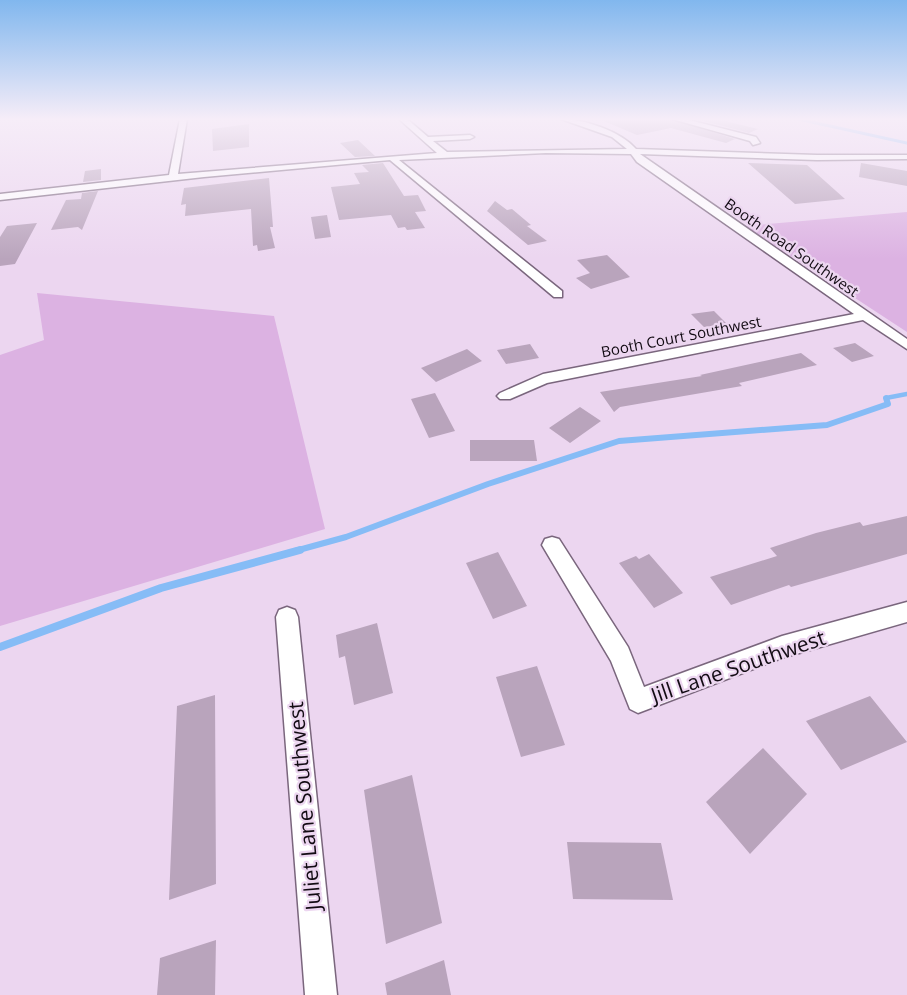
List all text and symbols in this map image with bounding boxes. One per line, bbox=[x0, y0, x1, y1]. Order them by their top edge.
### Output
street label: Booth Road Southwest bbox=[721, 193, 863, 301]
street label: Booth Court Southwest bbox=[599, 311, 763, 361]
street label: Jill Lane Southwest bbox=[645, 623, 829, 710]
street label: Juliet Lane Southwest bbox=[281, 700, 327, 914]

